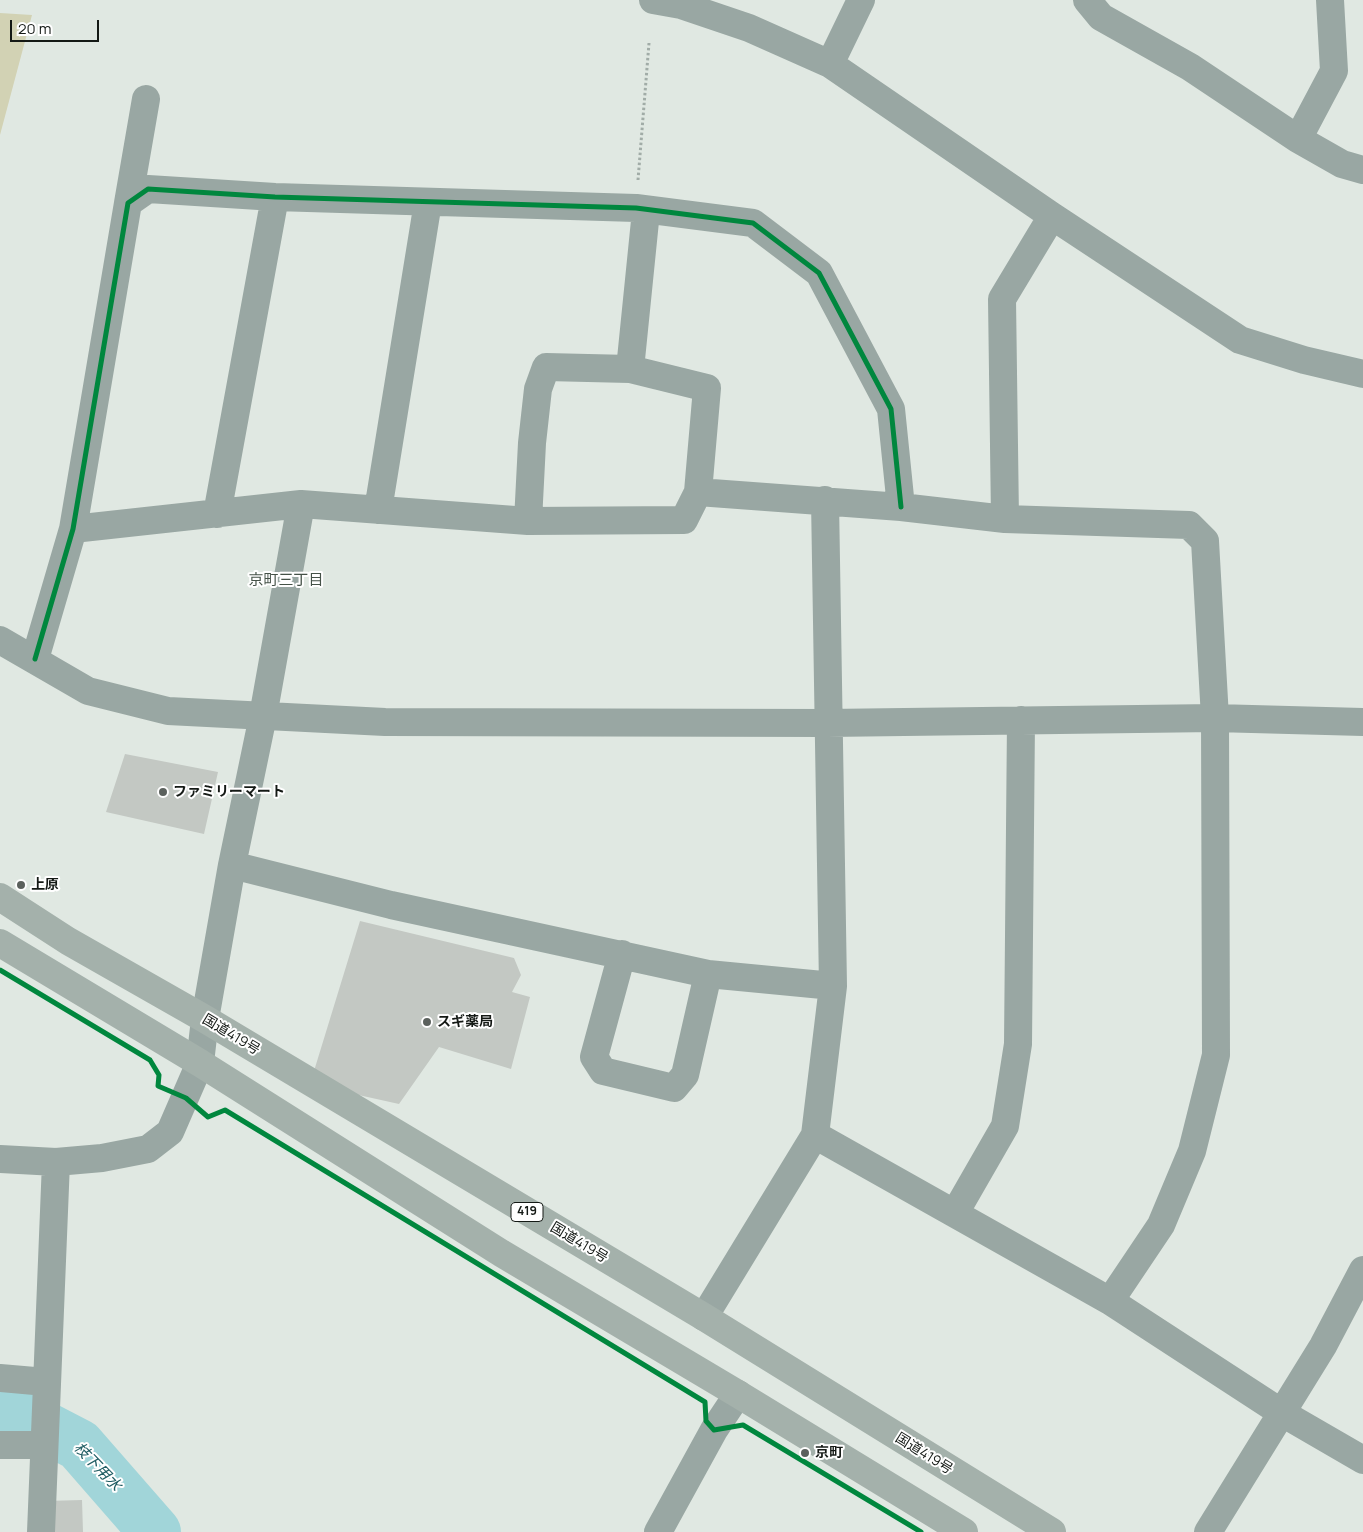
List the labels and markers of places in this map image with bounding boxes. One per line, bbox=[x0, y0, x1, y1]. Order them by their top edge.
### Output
place label: ファミリーマート bbox=[173, 784, 285, 800]
marker: ファミリーマート bbox=[157, 786, 169, 798]
place label: 上原 bbox=[31, 877, 59, 893]
marker: 上原 bbox=[15, 879, 27, 891]
place label: スギ薬局 bbox=[437, 1014, 493, 1030]
marker: スギ薬局 bbox=[421, 1016, 433, 1028]
place label: 京町 bbox=[815, 1445, 843, 1461]
marker: 京町 bbox=[799, 1447, 811, 1459]

